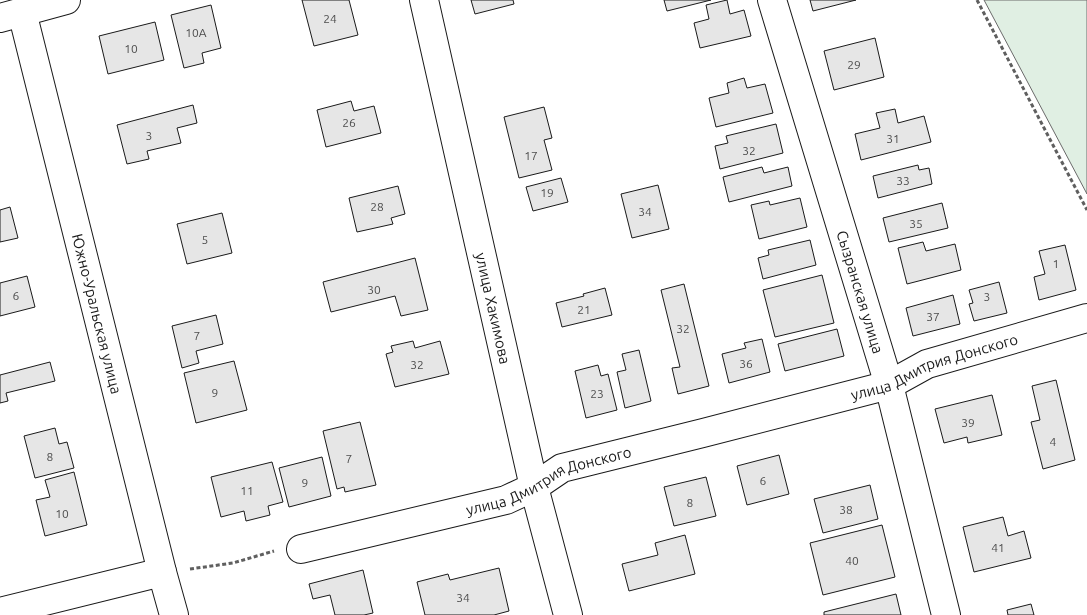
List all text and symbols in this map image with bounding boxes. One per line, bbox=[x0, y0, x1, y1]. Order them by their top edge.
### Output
house number: 24 bbox=[323, 12, 337, 25]
house number: 10А bbox=[185, 26, 207, 39]
house number: 10 bbox=[124, 42, 138, 55]
house number: 29 bbox=[847, 58, 861, 71]
house number: 26 bbox=[342, 116, 356, 129]
house number: 3 bbox=[146, 129, 152, 142]
house number: 31 bbox=[886, 132, 900, 145]
house number: 32 bbox=[742, 144, 756, 157]
house number: 17 bbox=[524, 149, 538, 162]
house number: 33 bbox=[896, 174, 910, 187]
house number: 19 bbox=[540, 186, 554, 199]
house number: 28 bbox=[370, 200, 384, 213]
house number: 34 bbox=[638, 205, 652, 218]
house number: 35 bbox=[909, 217, 923, 230]
street label: Сызранская улица bbox=[834, 228, 887, 355]
street label: Южно-Уральская улица bbox=[69, 232, 126, 396]
house number: 5 bbox=[202, 233, 208, 246]
street label: улица Хакимова bbox=[473, 251, 514, 366]
house number: 1 bbox=[1053, 257, 1059, 270]
house number: 30 bbox=[367, 283, 381, 296]
house number: 6 bbox=[13, 289, 20, 302]
house number: 3 bbox=[984, 290, 990, 303]
house number: 21 bbox=[577, 303, 591, 316]
house number: 37 bbox=[926, 310, 940, 323]
house number: 32 bbox=[676, 322, 690, 335]
house number: 7 bbox=[194, 329, 200, 342]
street label: улица Дмитрия Донского bbox=[849, 330, 1020, 403]
house number: 36 bbox=[739, 357, 753, 370]
house number: 32 bbox=[410, 358, 424, 371]
house number: 9 bbox=[212, 386, 218, 399]
house number: 23 bbox=[590, 387, 604, 400]
house number: 39 bbox=[961, 416, 975, 429]
house number: 4 bbox=[1050, 435, 1057, 448]
street label: улица Дмитрия Донского bbox=[464, 443, 633, 518]
house number: 8 bbox=[47, 450, 54, 463]
house number: 7 bbox=[346, 452, 352, 465]
house number: 6 bbox=[760, 474, 767, 487]
house number: 9 bbox=[302, 476, 308, 489]
house number: 11 bbox=[240, 484, 254, 497]
house number: 8 bbox=[687, 496, 694, 509]
house number: 38 bbox=[839, 503, 853, 516]
house number: 10 bbox=[55, 507, 69, 520]
house number: 41 bbox=[991, 541, 1005, 554]
house number: 40 bbox=[845, 554, 859, 567]
house number: 34 bbox=[456, 591, 470, 604]

